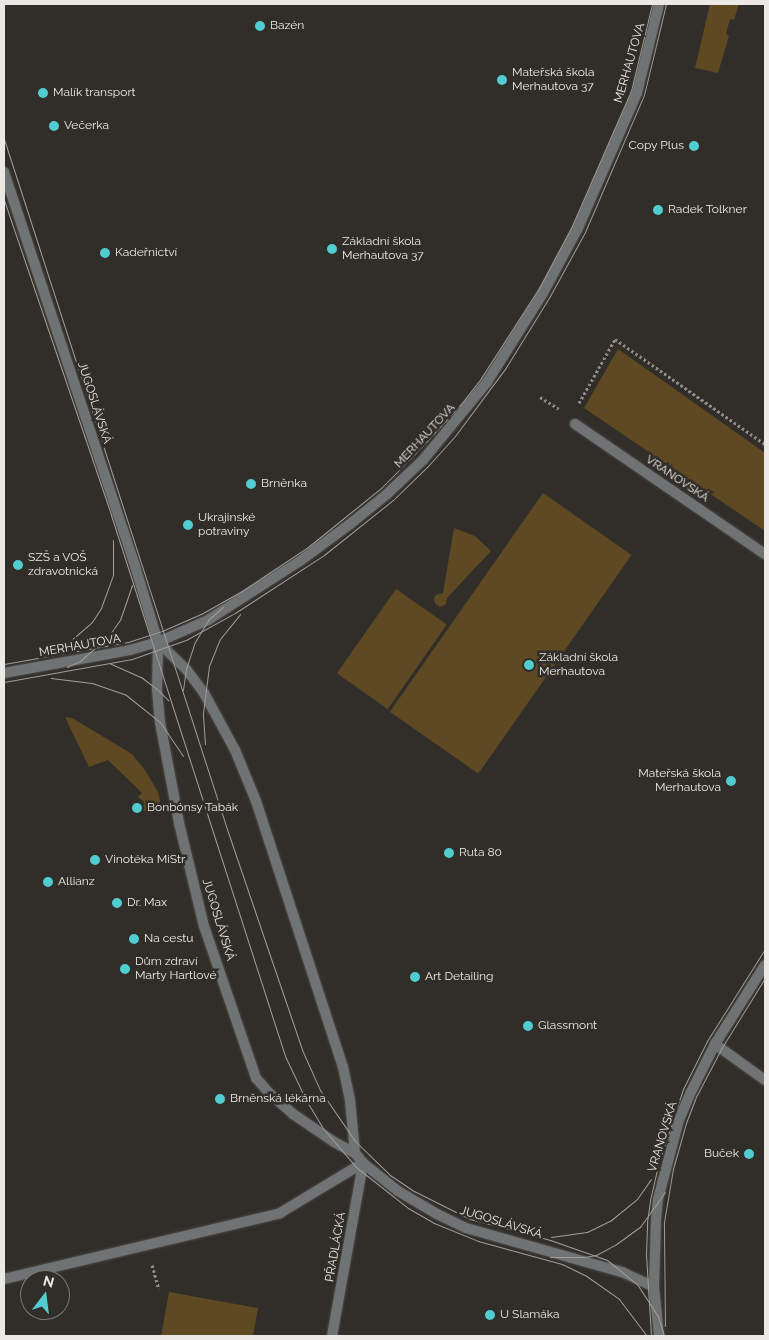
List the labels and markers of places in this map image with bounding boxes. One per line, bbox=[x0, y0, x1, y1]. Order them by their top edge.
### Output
place label: Bazén bbox=[270, 19, 304, 33]
marker: Bazén bbox=[254, 20, 266, 32]
place label: Mateřská škola Merhautova 37 bbox=[512, 66, 595, 94]
marker: Mateřská škola Merhautova 37 bbox=[496, 74, 508, 86]
place label: Malík transport bbox=[53, 86, 136, 100]
marker: Malík transport bbox=[37, 87, 49, 99]
place label: Večerka bbox=[64, 119, 109, 133]
marker: Večerka bbox=[48, 120, 60, 132]
place label: Copy Plus bbox=[628, 139, 684, 153]
marker: Copy Plus bbox=[688, 140, 700, 152]
place label: Radek Tolkner bbox=[668, 203, 747, 217]
marker: Radek Tolkner bbox=[652, 204, 664, 216]
place label: Základní škola Merhautova 37 bbox=[342, 235, 424, 263]
marker: Základní škola Merhautova 37 bbox=[326, 243, 338, 255]
place label: Kadeřnictví bbox=[115, 246, 177, 260]
marker: Kadeřnictví bbox=[99, 247, 111, 259]
place label: Brněnka bbox=[261, 477, 307, 491]
marker: Brněnka bbox=[245, 478, 257, 490]
place label: Ukrajinské potraviny bbox=[198, 511, 255, 539]
marker: Ukrajinské potraviny bbox=[182, 519, 194, 531]
place label: SZŠ a VOŠ zdravotnická bbox=[28, 551, 98, 579]
marker: SZŠ a VOŠ zdravotnická bbox=[12, 559, 24, 571]
place label: Základní škola Merhautova bbox=[539, 651, 618, 679]
marker: Základní škola Merhautova bbox=[523, 659, 535, 671]
place label: Mateřská škola Merhautova bbox=[638, 767, 721, 795]
marker: Mateřská škola Merhautova bbox=[725, 775, 737, 787]
place label: Bonbónsy Tabák bbox=[147, 801, 239, 815]
marker: Bonbónsy Tabák bbox=[131, 802, 143, 814]
place label: Ruta 80 bbox=[459, 846, 502, 860]
marker: Ruta 80 bbox=[443, 847, 455, 859]
place label: Vinotéka MiStr bbox=[105, 853, 185, 867]
marker: Vinotéka MiStr bbox=[89, 854, 101, 866]
place label: Allianz bbox=[58, 875, 95, 889]
marker: Allianz bbox=[42, 876, 54, 888]
place label: Dr. Max bbox=[127, 896, 167, 910]
marker: Dr. Max bbox=[111, 897, 123, 909]
place label: Na cestu bbox=[144, 932, 193, 946]
marker: Na cestu bbox=[128, 933, 140, 945]
place label: Dům zdraví Marty Hartlové bbox=[135, 955, 217, 983]
marker: Dům zdraví Marty Hartlové bbox=[119, 963, 131, 975]
place label: Art Detailing bbox=[425, 970, 493, 984]
marker: Art Detailing bbox=[409, 971, 421, 983]
place label: Glassmont bbox=[538, 1019, 597, 1033]
marker: Glassmont bbox=[522, 1020, 534, 1032]
place label: Brněnská lékárna bbox=[230, 1092, 326, 1106]
marker: Brněnská lékárna bbox=[214, 1093, 226, 1105]
place label: Buček bbox=[704, 1147, 739, 1161]
marker: Buček bbox=[743, 1148, 755, 1160]
place label: U Slamáka bbox=[500, 1308, 560, 1322]
marker: U Slamáka bbox=[484, 1309, 496, 1321]

